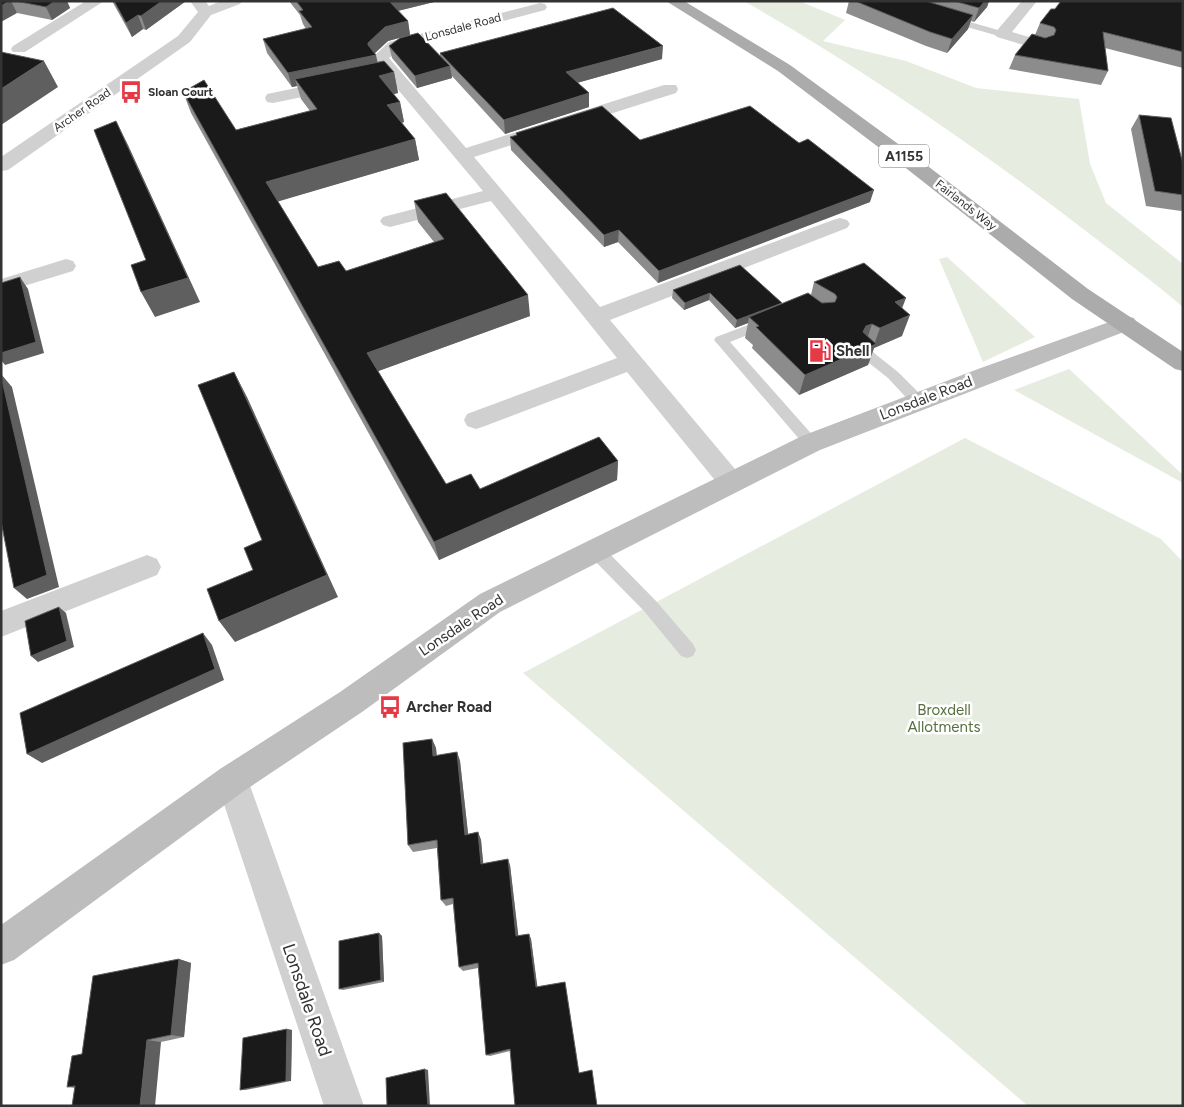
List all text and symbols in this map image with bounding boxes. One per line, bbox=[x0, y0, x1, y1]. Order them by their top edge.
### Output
street label: Lonsdale Road bbox=[423, 10, 503, 44]
bus stop icon: Sloan Court bbox=[118, 79, 144, 105]
street label: Archer Road bbox=[51, 85, 113, 135]
place label: Sloan Court bbox=[148, 85, 213, 99]
road number: A1155 bbox=[879, 144, 929, 168]
street label: Fairlands Way bbox=[933, 177, 1000, 234]
fuel station icon: Shell bbox=[807, 338, 833, 364]
place label: Shell bbox=[836, 342, 869, 360]
street label: Lonsdale Road bbox=[877, 372, 975, 424]
street label: Lonsdale Road bbox=[415, 590, 507, 660]
bus stop icon: Archer Road bbox=[377, 694, 403, 720]
place label: Archer Road bbox=[406, 698, 492, 716]
park label: Broxdell Allotments bbox=[907, 701, 981, 736]
street label: Lonsdale Road bbox=[277, 941, 337, 1059]

